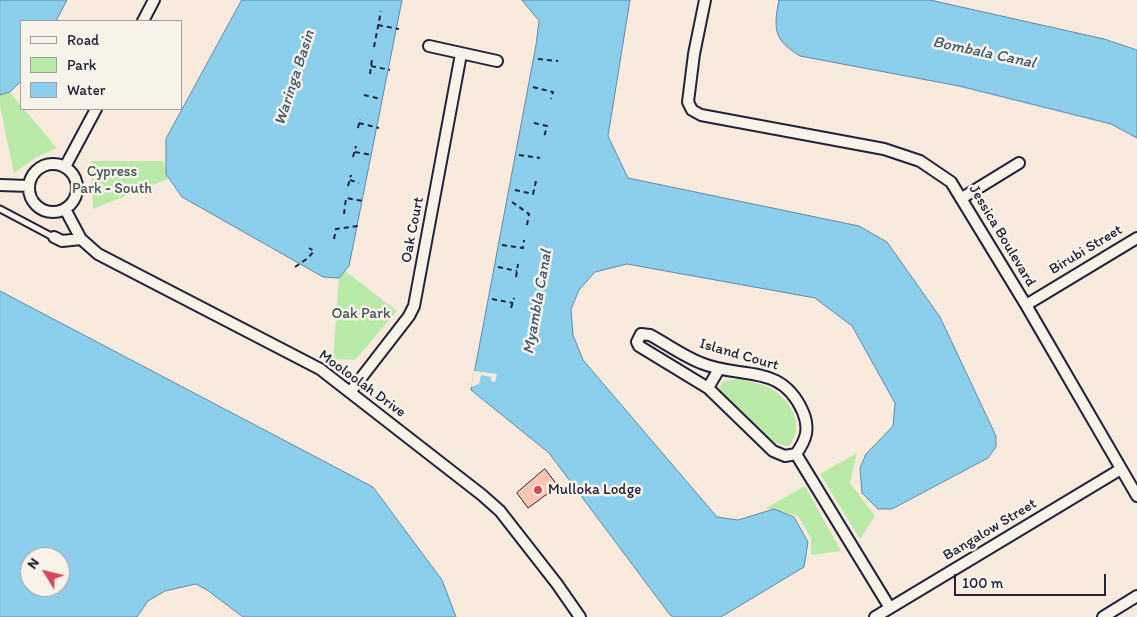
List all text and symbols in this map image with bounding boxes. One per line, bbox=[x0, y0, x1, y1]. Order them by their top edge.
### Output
legend bbox=[20, 20, 182, 110]
water label: Waringa Basin bbox=[271, 28, 319, 128]
text: Road bbox=[67, 31, 99, 49]
water label: Bombala Canal bbox=[931, 33, 1037, 73]
text: Park bbox=[67, 56, 97, 74]
text: Water bbox=[67, 81, 105, 99]
park label: Cypress Park - South bbox=[72, 163, 152, 198]
street label: Jessica Boulevard bbox=[964, 182, 1040, 290]
street label: Oak Court bbox=[398, 196, 428, 264]
street label: Birubi Street bbox=[1046, 221, 1126, 279]
water label: Myambla Canal bbox=[519, 248, 557, 356]
park label: Oak Park bbox=[331, 305, 391, 323]
street label: Island Court bbox=[697, 335, 781, 375]
street label: Mooloolah Drive bbox=[315, 346, 409, 422]
place label: Mulloka Lodge bbox=[548, 481, 641, 499]
marker: Mulloka Lodge bbox=[532, 484, 544, 496]
street label: Bangalow Street bbox=[940, 495, 1040, 565]
north arrow bbox=[20, 547, 70, 597]
text: N bbox=[24, 555, 43, 572]
scale bar bbox=[957, 564, 1110, 596]
text: 100 m bbox=[962, 574, 1003, 592]

